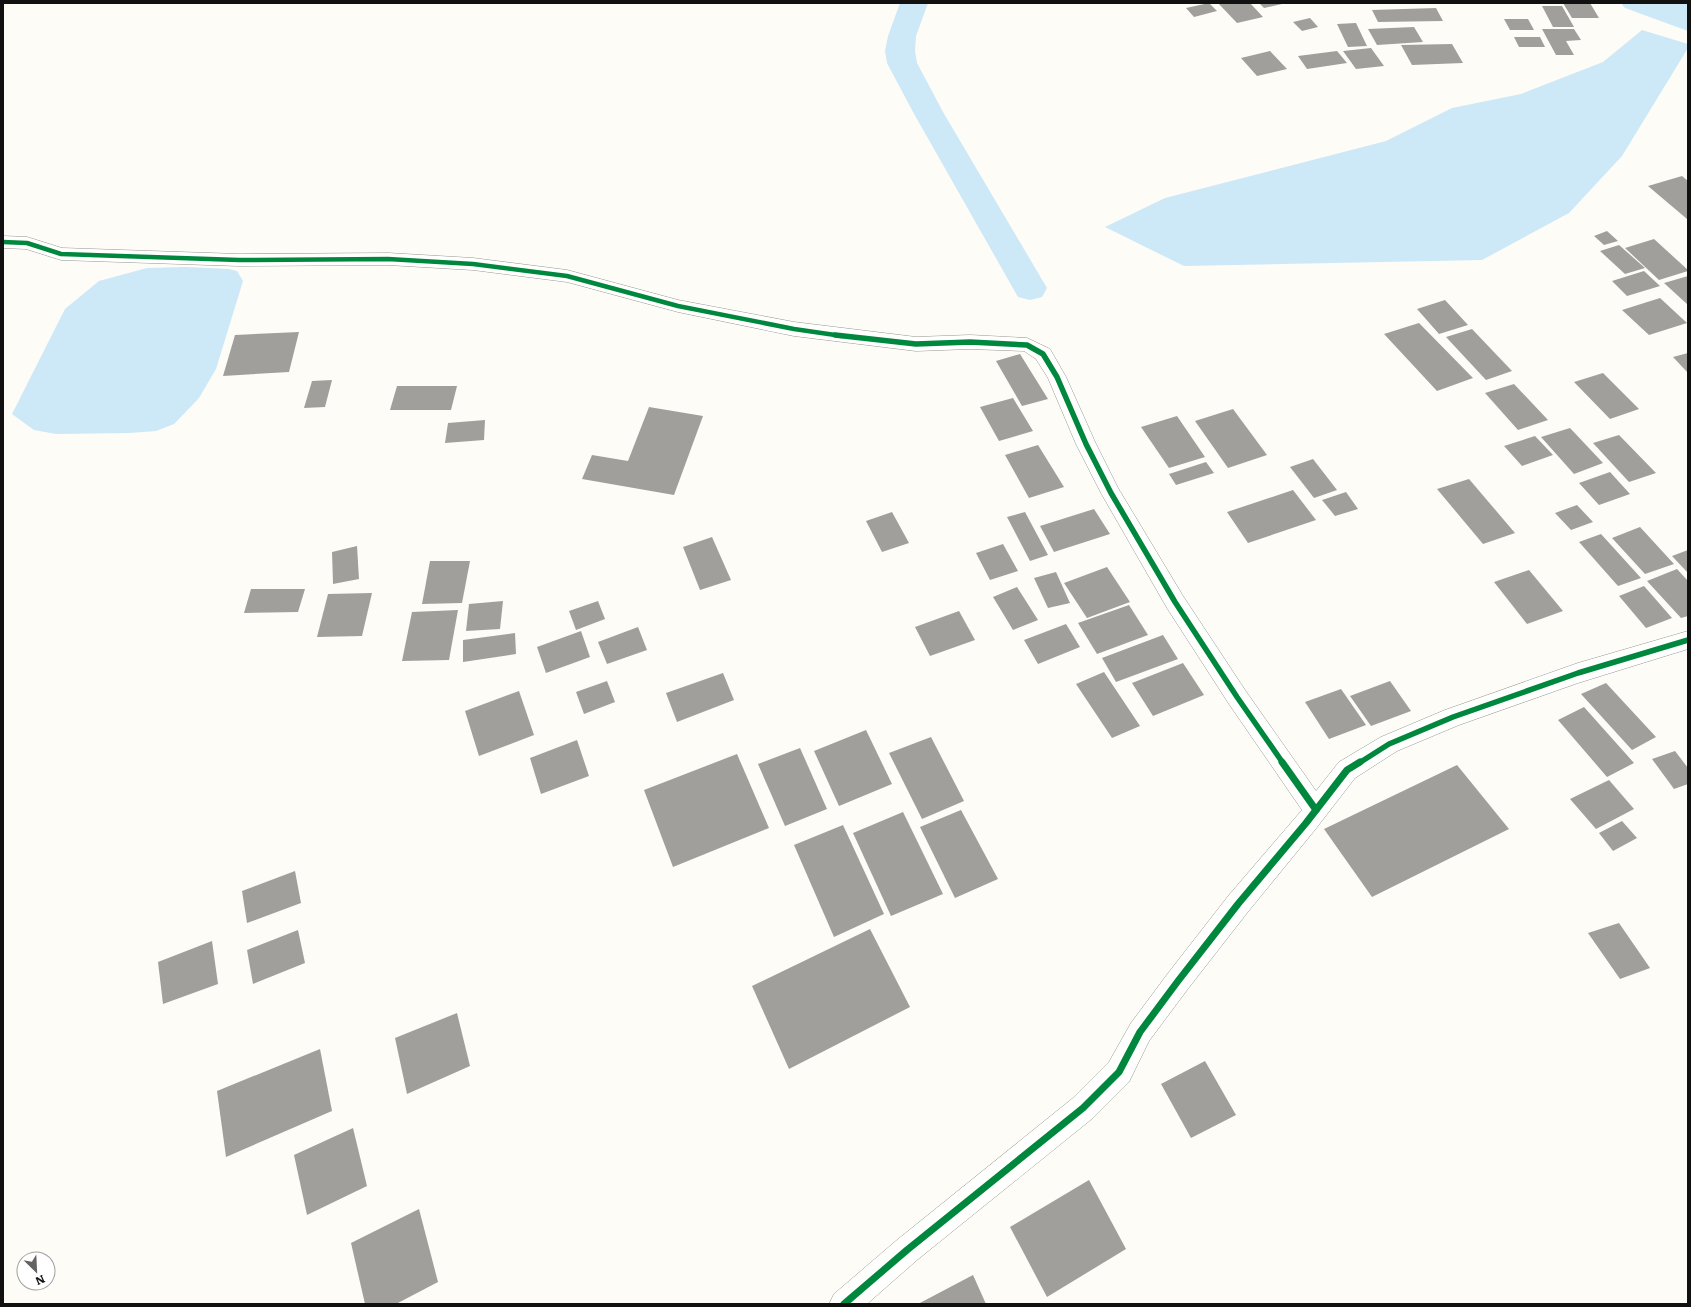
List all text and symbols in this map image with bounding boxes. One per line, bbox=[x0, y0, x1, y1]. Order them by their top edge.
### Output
north arrow bbox=[16, 1251, 56, 1291]
text: N bbox=[33, 1272, 48, 1290]

